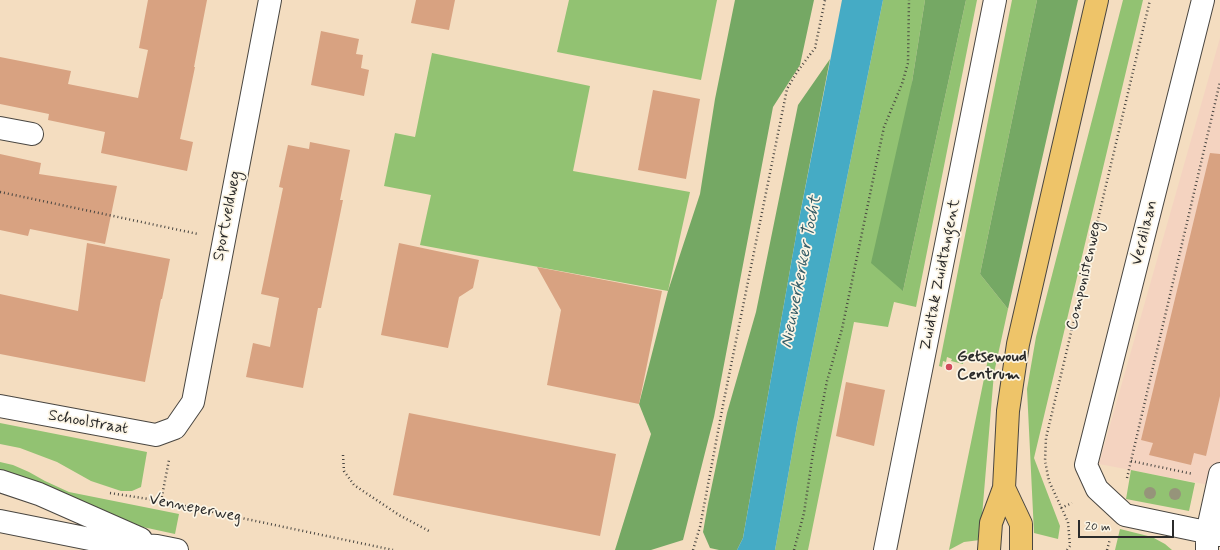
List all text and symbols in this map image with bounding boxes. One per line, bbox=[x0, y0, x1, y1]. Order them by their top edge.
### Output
street label: Sportveldweg bbox=[210, 169, 246, 263]
water label: Nieuwerkerker Tocht bbox=[777, 194, 827, 350]
street label: Zuidtak Zuidtangent bbox=[917, 198, 965, 352]
street label: Verdilaan bbox=[1128, 198, 1162, 268]
street label: Componistenweg bbox=[1063, 220, 1107, 332]
place label: Getsewoud Centrum bbox=[957, 348, 1027, 386]
marker: Getsewoud Centrum bbox=[944, 362, 954, 372]
street label: Schoolstraat bbox=[47, 407, 129, 439]
street label: Venneperweg bbox=[147, 491, 243, 527]
scale bar bbox=[1080, 512, 1176, 538]
text: 20 m bbox=[1085, 519, 1111, 535]

